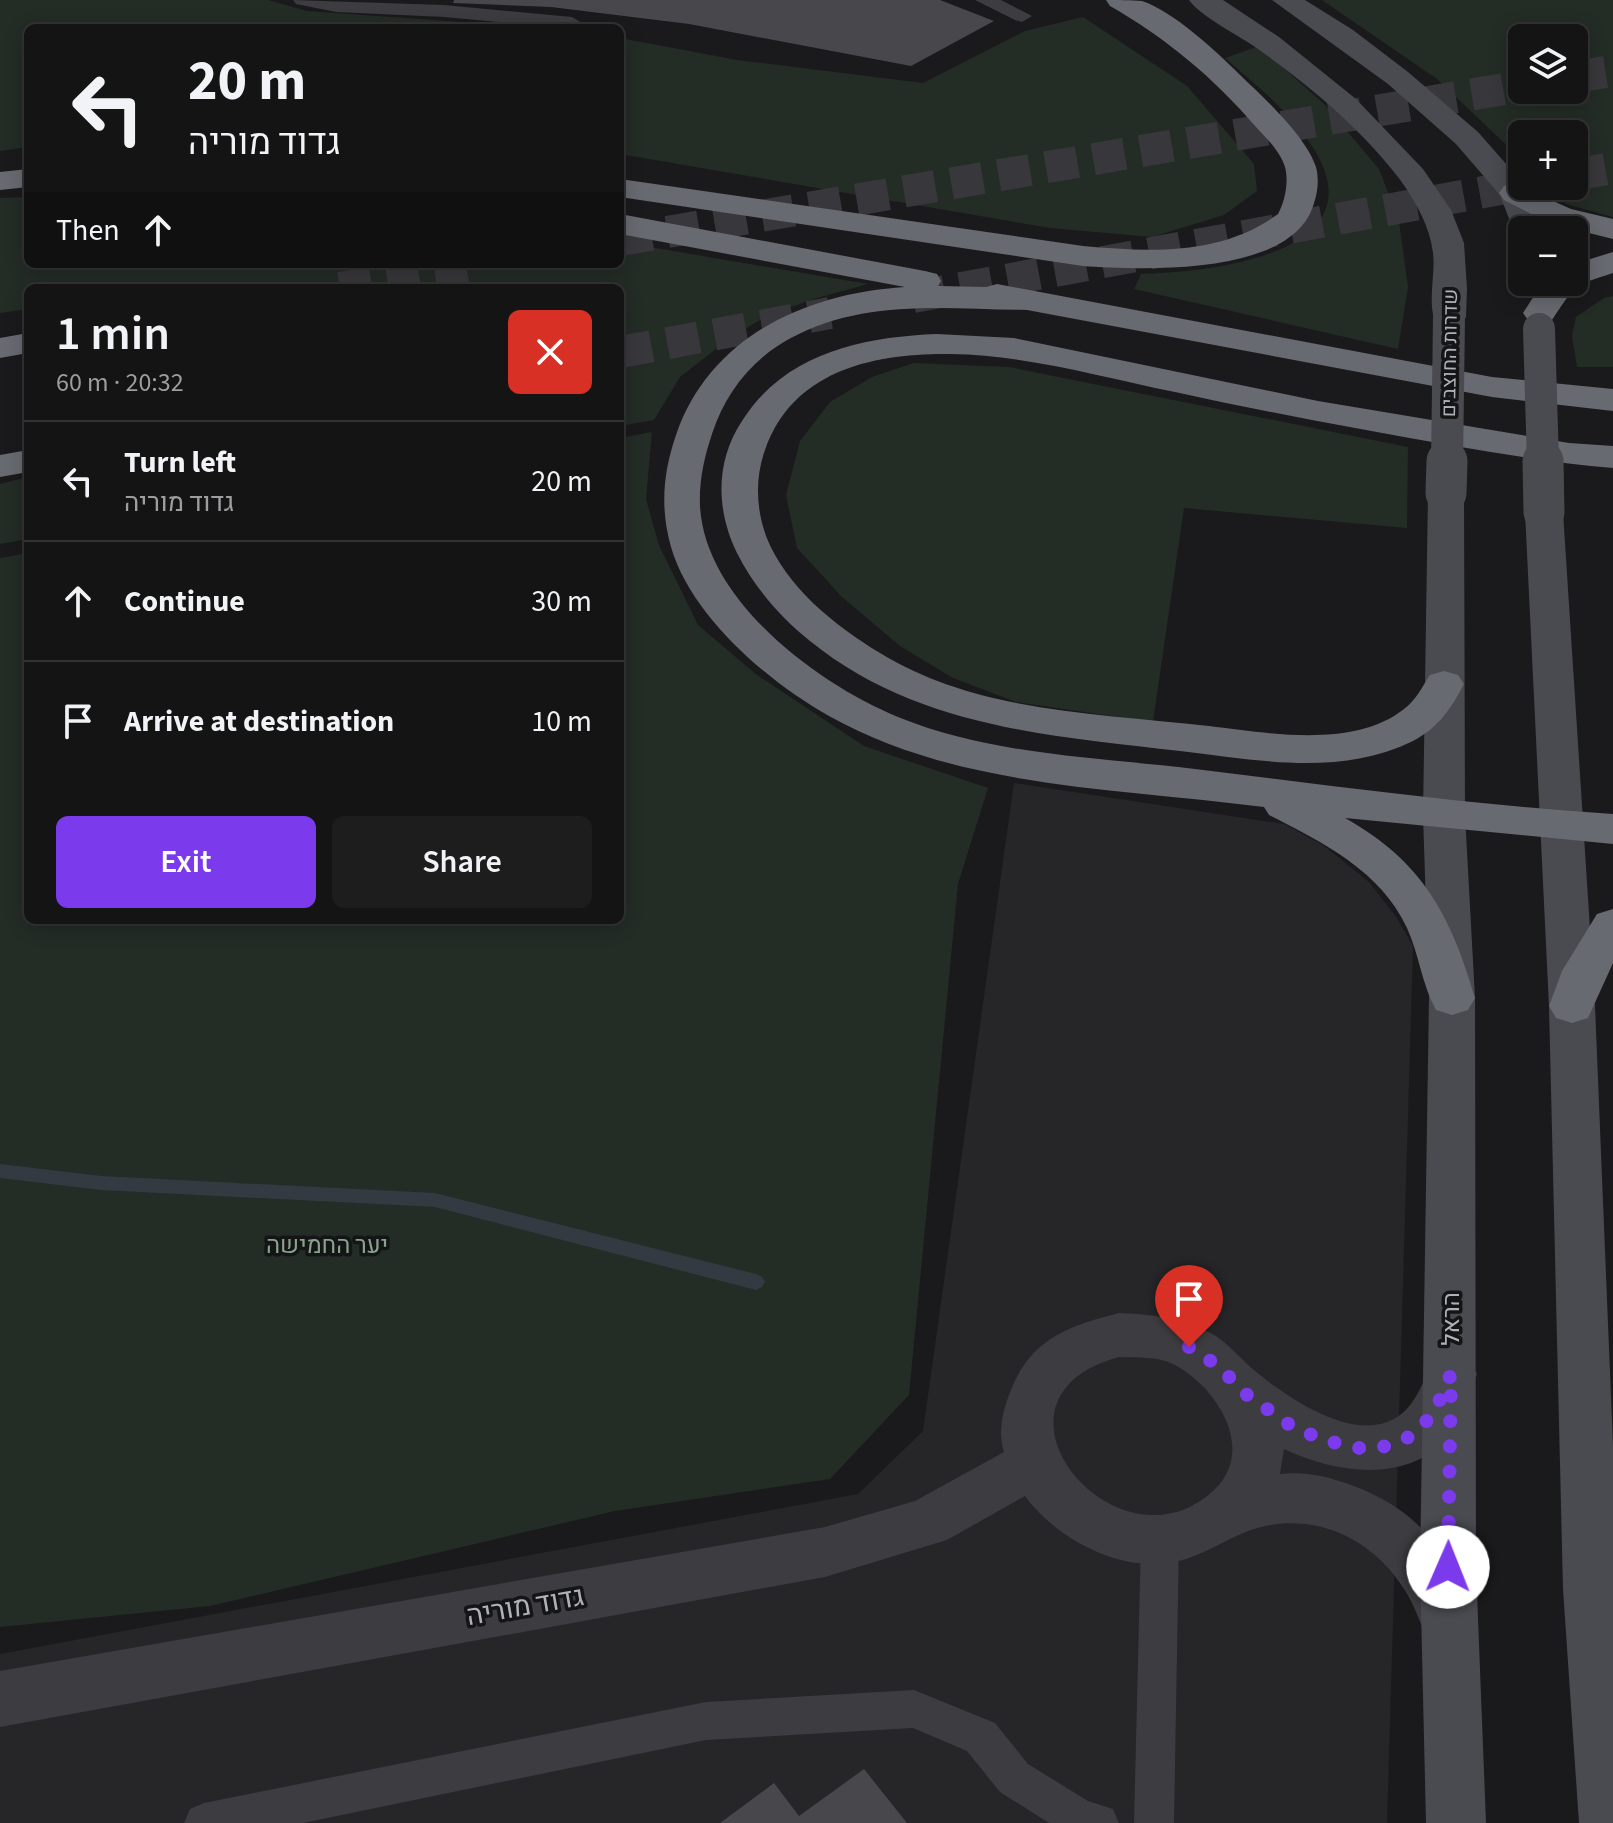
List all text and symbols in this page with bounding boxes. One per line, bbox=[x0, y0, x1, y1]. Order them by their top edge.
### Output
map controls bbox=[1508, 24, 1588, 296]
button: layers bbox=[1508, 24, 1588, 104]
text: 20 m bbox=[188, 42, 306, 121]
icon: left bbox=[56, 56, 160, 160]
text: גדוד מוריה bbox=[188, 117, 340, 168]
button: + bbox=[1508, 120, 1588, 200]
icon: ahead bbox=[136, 208, 180, 252]
text: Then bbox=[56, 209, 120, 252]
button: − bbox=[1508, 216, 1588, 296]
street label: שדרות החוצבים bbox=[1435, 289, 1465, 418]
text: 1 min bbox=[56, 300, 170, 368]
button: close bbox=[508, 310, 592, 394]
text: 60 m · 20:32 bbox=[56, 364, 184, 401]
text: Turn left bbox=[124, 441, 236, 484]
icon: left bbox=[56, 459, 100, 503]
text: 20 m bbox=[531, 460, 592, 503]
text: גדוד מוריה bbox=[124, 484, 234, 521]
icon: ahead bbox=[56, 579, 100, 623]
text: Continue bbox=[124, 580, 245, 623]
text: 30 m bbox=[531, 580, 592, 623]
icon: arrive bbox=[56, 699, 100, 743]
text: Arrive at destination bbox=[124, 700, 394, 743]
text: 10 m bbox=[531, 700, 592, 743]
button: Exit bbox=[56, 816, 316, 908]
button: Share bbox=[332, 816, 592, 908]
park label: יער החמישה bbox=[266, 1228, 388, 1263]
pin bbox=[1155, 1265, 1223, 1347]
icon: arrive bbox=[1167, 1277, 1211, 1321]
street label: הראל bbox=[1434, 1292, 1469, 1346]
position arrow bbox=[1406, 1525, 1490, 1609]
street label: גדוד מוריה bbox=[463, 1576, 587, 1636]

